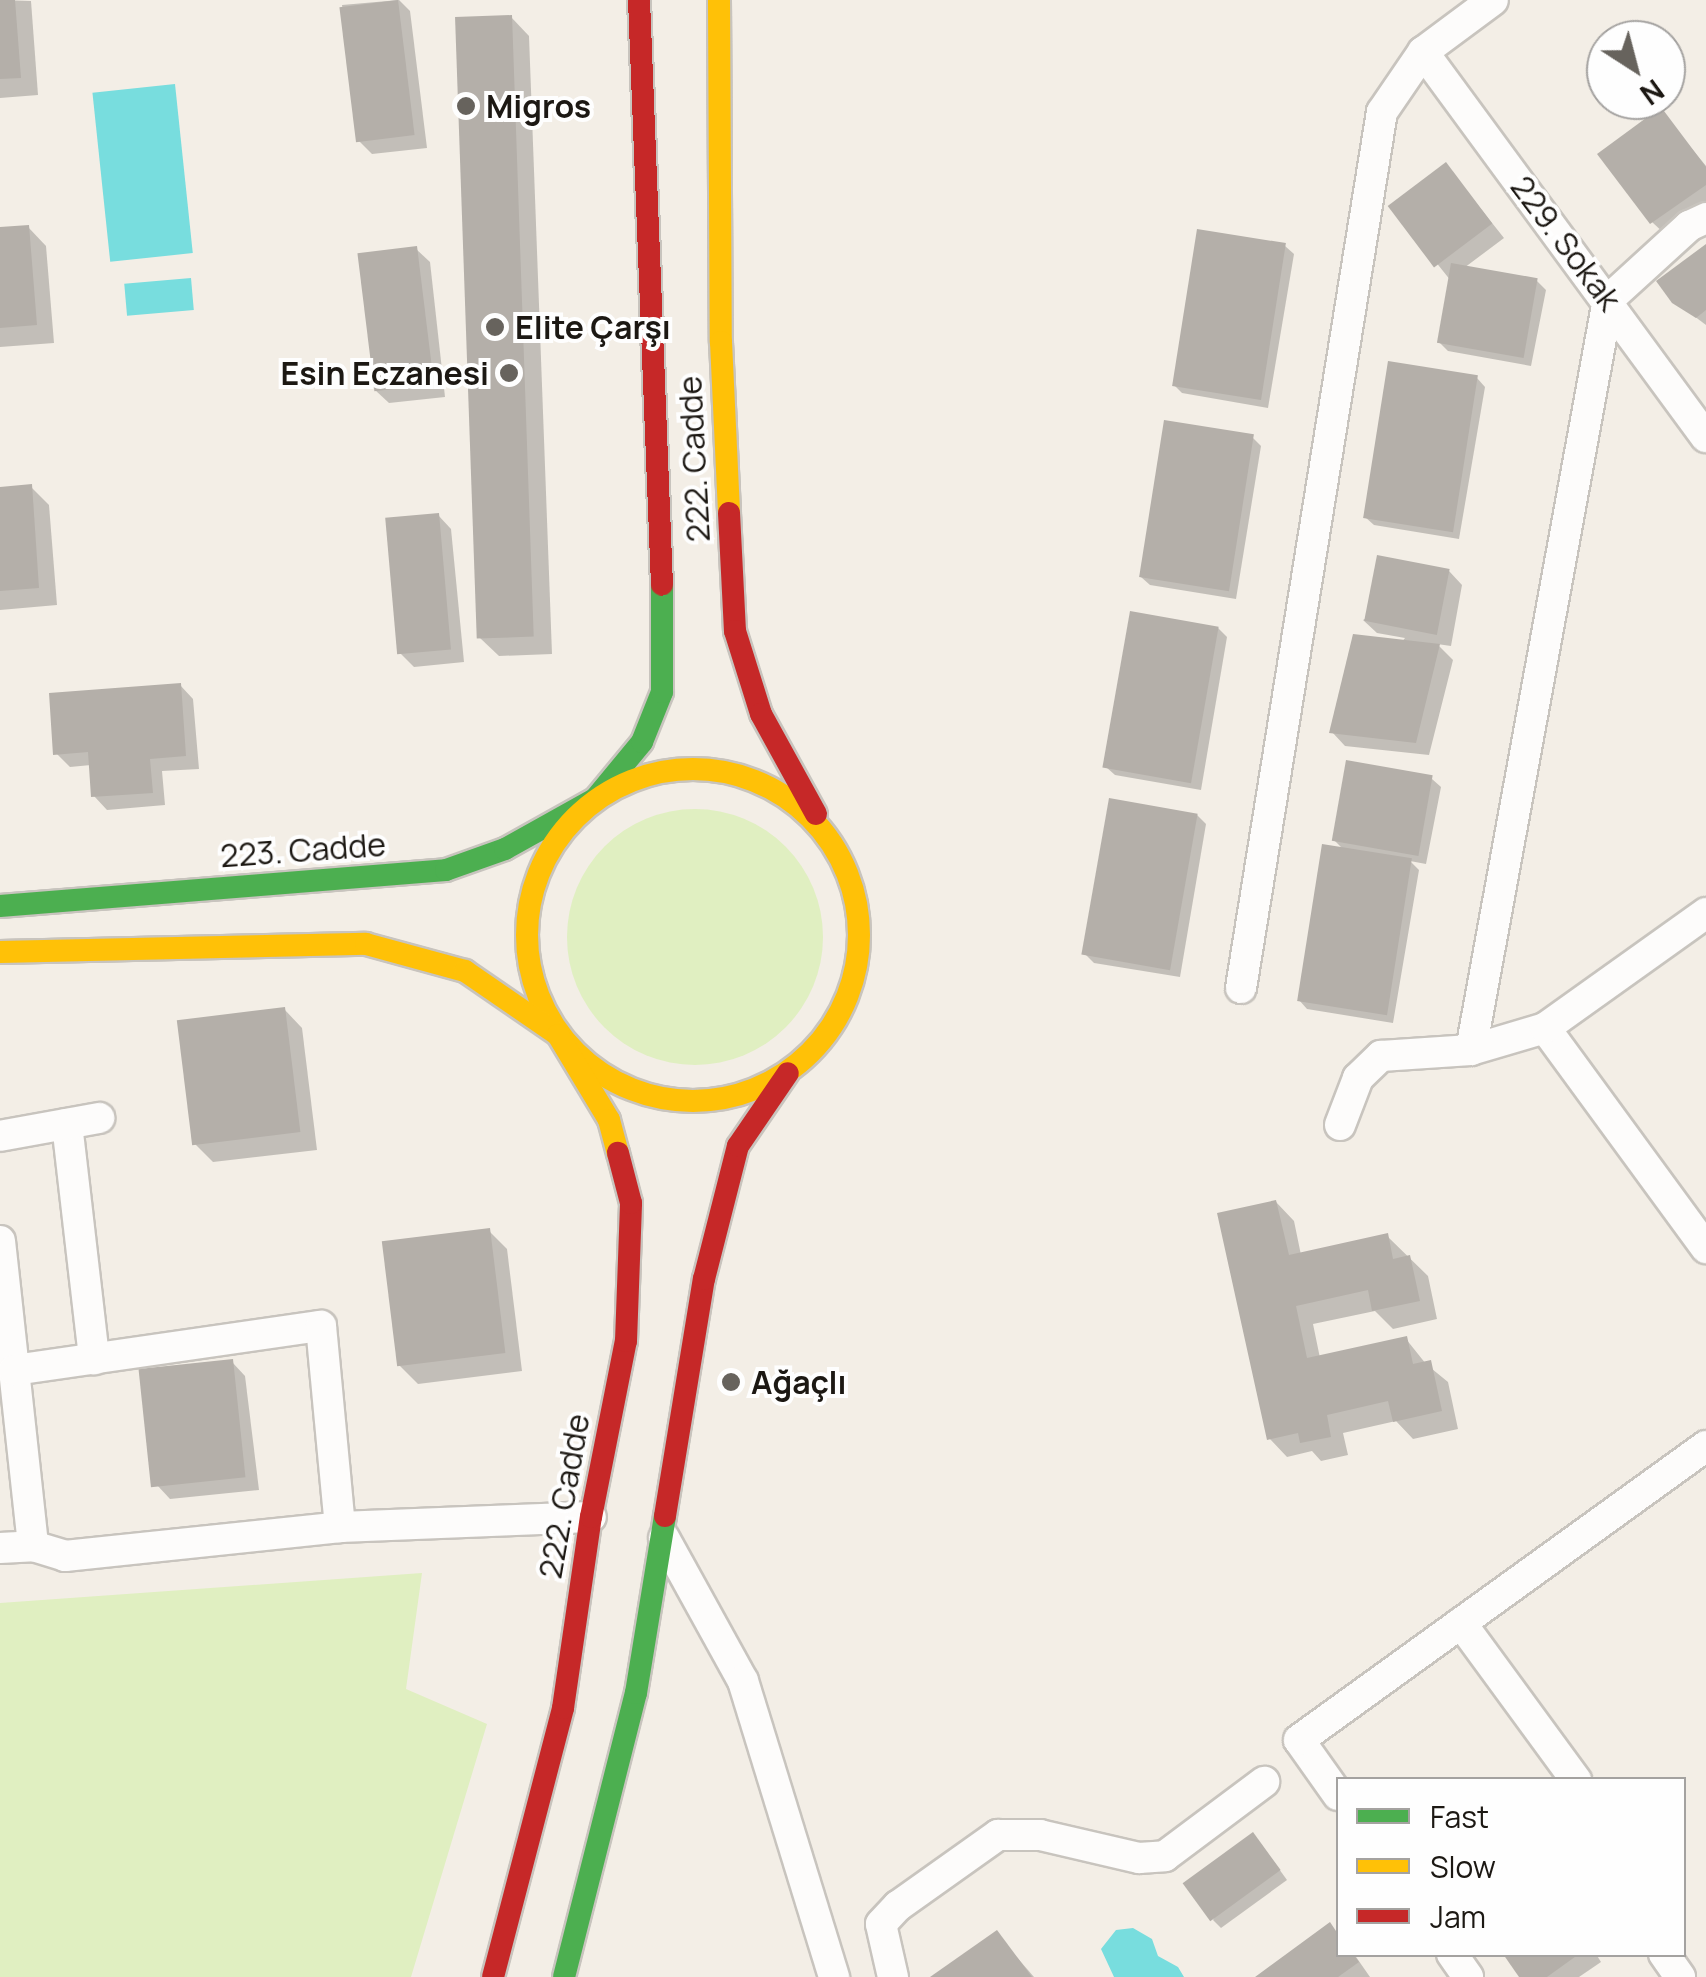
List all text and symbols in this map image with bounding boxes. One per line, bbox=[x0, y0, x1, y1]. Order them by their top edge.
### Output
north arrow bbox=[1586, 20, 1686, 120]
text: N bbox=[1633, 71, 1672, 114]
place label: Migros bbox=[486, 87, 591, 125]
marker: Migros bbox=[455, 95, 477, 117]
street label: 229. Sokak bbox=[1503, 168, 1629, 318]
place label: Elite Çarşı bbox=[515, 308, 671, 346]
marker: Elite Çarşı bbox=[484, 316, 506, 338]
place label: Esin Eczanesi bbox=[281, 354, 489, 392]
marker: Esin Eczanesi bbox=[498, 362, 520, 384]
street label: 222. Cadde bbox=[670, 375, 718, 543]
street label: 223. Cadde bbox=[219, 825, 387, 875]
place label: Ağaçlı bbox=[751, 1363, 846, 1401]
marker: Ağaçlı bbox=[720, 1371, 742, 1393]
street label: 222. Cadde bbox=[531, 1411, 597, 1581]
legend bbox=[1336, 1777, 1686, 1957]
text: Fast bbox=[1430, 1796, 1489, 1837]
text: Slow bbox=[1430, 1846, 1496, 1887]
text: Jam bbox=[1430, 1896, 1486, 1937]

